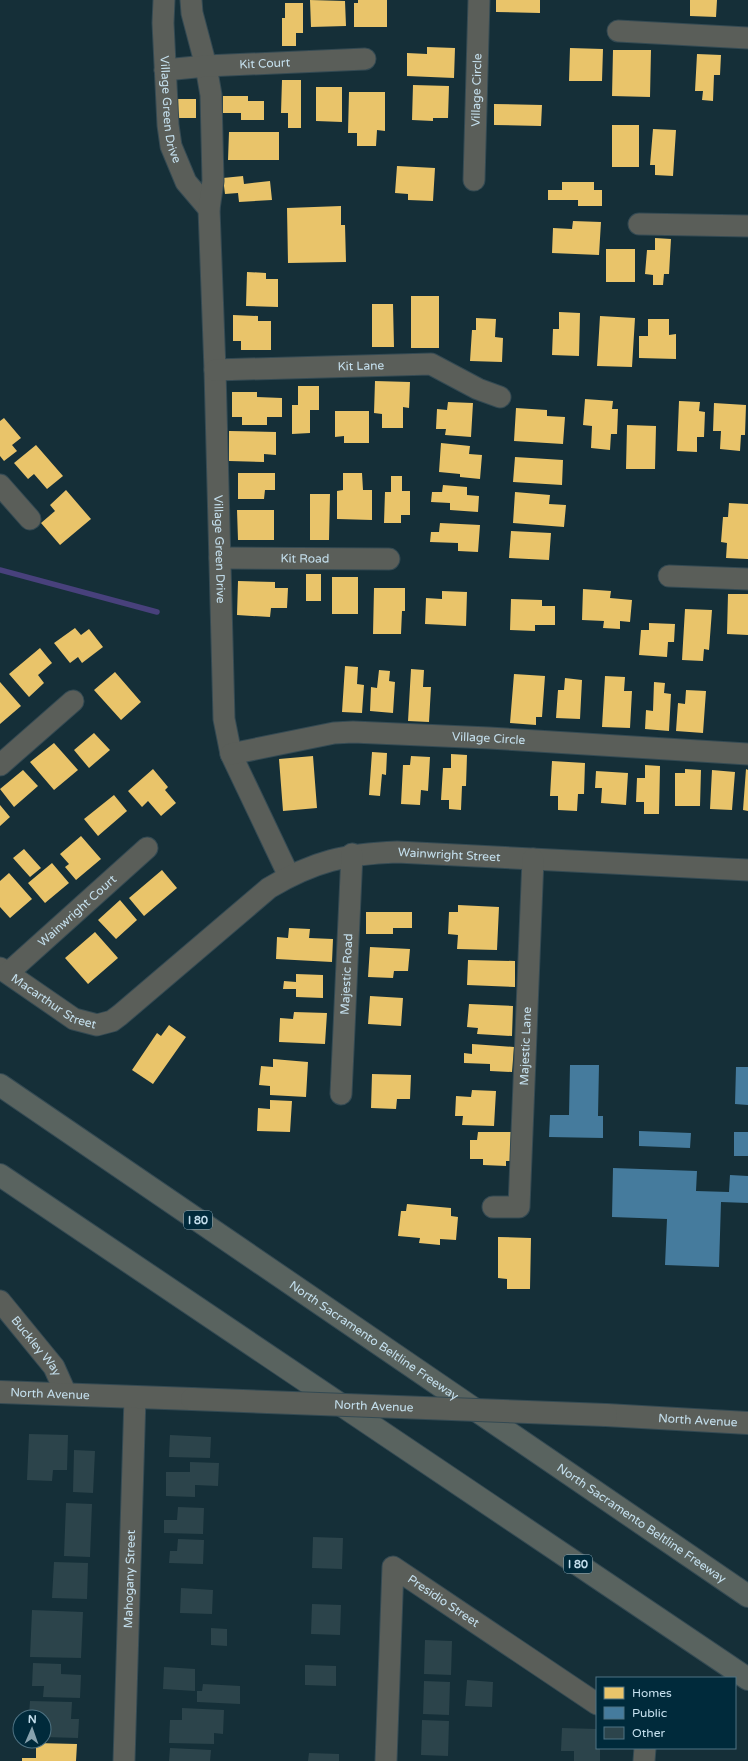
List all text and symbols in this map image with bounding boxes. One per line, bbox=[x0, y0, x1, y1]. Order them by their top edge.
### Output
street label: Village Circle bbox=[468, 53, 485, 127]
street label: Village Green Drive bbox=[158, 55, 184, 165]
street label: Kit Court bbox=[239, 55, 291, 72]
street label: Kit Lane bbox=[337, 358, 385, 374]
street label: Village Green Drive bbox=[211, 495, 228, 604]
street label: Kit Road bbox=[280, 551, 330, 566]
street label: Village Circle bbox=[452, 729, 526, 747]
street label: Wainwright Street bbox=[398, 845, 501, 864]
street label: Wainwright Court bbox=[35, 872, 119, 950]
street label: Majestic Road bbox=[338, 933, 355, 1015]
street label: Macarthur Street bbox=[9, 971, 98, 1032]
street label: Majestic Lane bbox=[517, 1006, 534, 1086]
road number: I 80 bbox=[184, 1211, 212, 1229]
street label: North Sacramento Beltline Freeway bbox=[287, 1278, 462, 1403]
street label: Buckley Way bbox=[8, 1313, 64, 1379]
street label: North Avenue bbox=[10, 1385, 90, 1402]
street label: North Avenue bbox=[334, 1398, 414, 1415]
street label: North Avenue bbox=[658, 1411, 738, 1429]
street label: North Sacramento Beltline Freeway bbox=[554, 1461, 729, 1586]
street label: Mahogany Street bbox=[121, 1529, 138, 1628]
road number: I 80 bbox=[564, 1555, 592, 1573]
street label: Presidio Street bbox=[405, 1572, 482, 1630]
legend bbox=[596, 1677, 736, 1749]
text: Homes bbox=[632, 1686, 672, 1700]
text: Public bbox=[632, 1706, 667, 1720]
north arrow bbox=[12, 1709, 52, 1749]
text: N bbox=[28, 1713, 37, 1726]
text: Other bbox=[632, 1726, 665, 1740]

